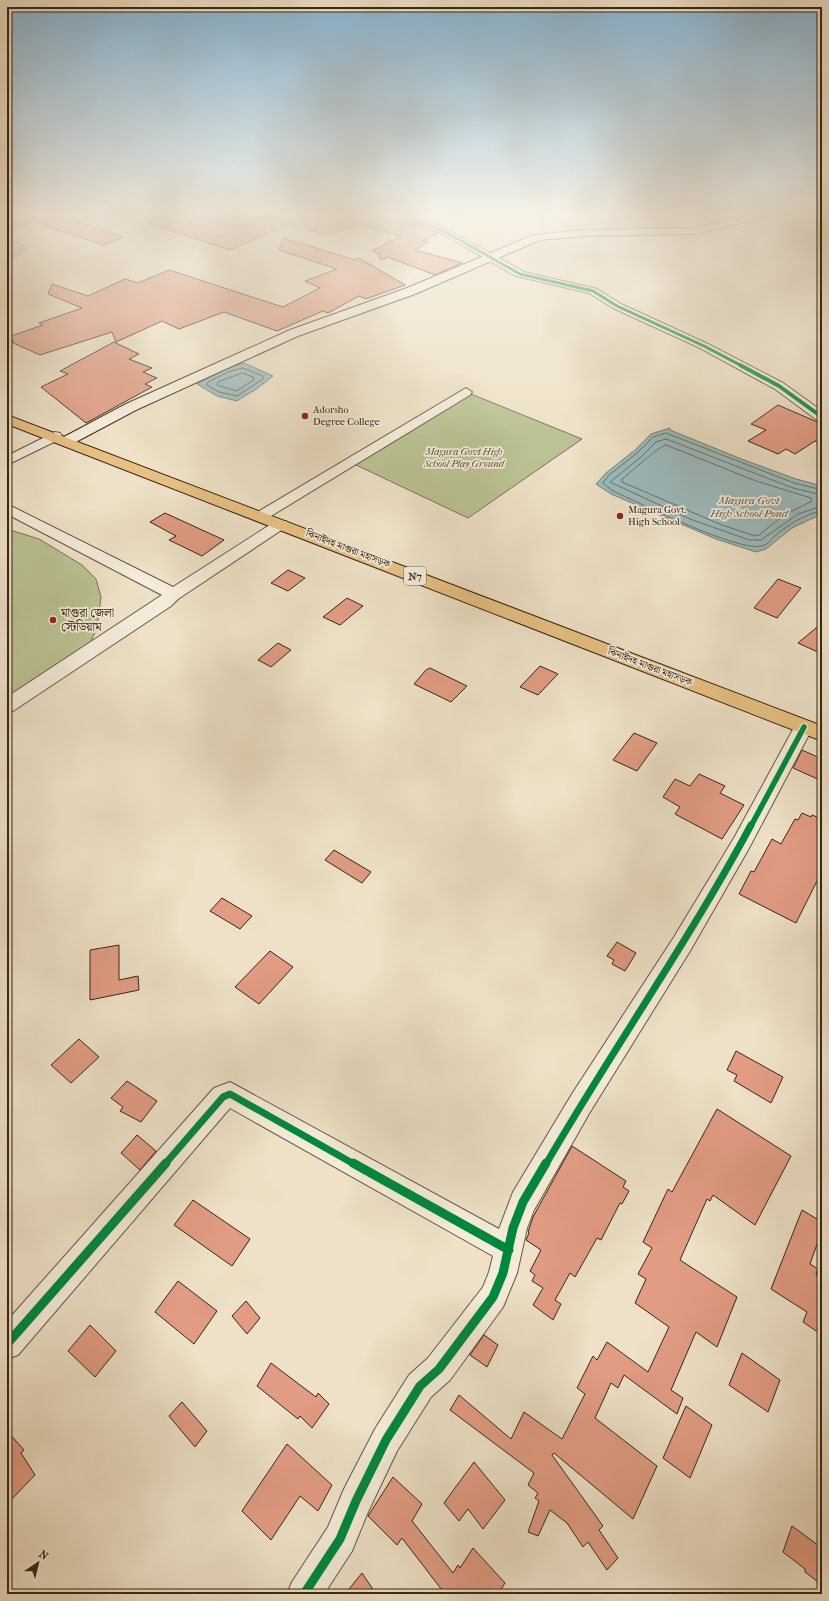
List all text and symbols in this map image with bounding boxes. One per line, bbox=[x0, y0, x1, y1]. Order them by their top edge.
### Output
place label: Adorsho Degree College bbox=[312, 404, 380, 428]
marker: Adorsho Degree College bbox=[300, 411, 310, 421]
park label: Magura Govt High School Play Ground bbox=[423, 446, 506, 470]
water label: Magura Govt High School Pond bbox=[709, 494, 789, 520]
place label: Magura Govt. High School bbox=[628, 504, 687, 528]
marker: Magura Govt. High School bbox=[615, 511, 625, 521]
street label: ঝিনাইদহ-মাগুরা মহাসড়ক bbox=[303, 527, 393, 571]
road number: N7 bbox=[404, 567, 426, 585]
place label: মাগুরা জেলা স্টেডিয়াম bbox=[60, 606, 114, 634]
marker: মাগুরা জেলা স্টেডিয়াম bbox=[48, 615, 58, 625]
street label: ঝিনাইদহ-মাগুরা মহাসড়ক bbox=[605, 645, 695, 689]
north arrow bbox=[18, 1543, 58, 1583]
text: N bbox=[36, 1547, 51, 1563]

